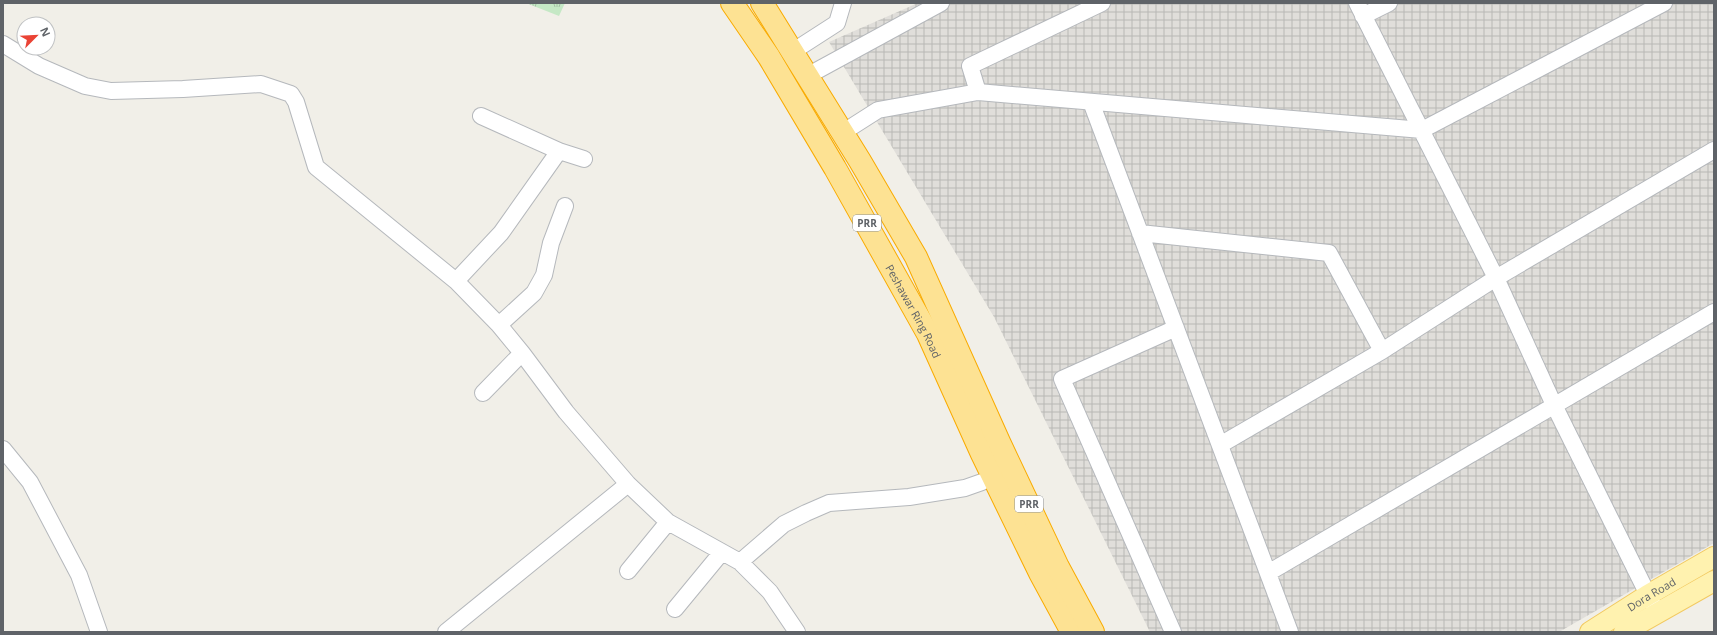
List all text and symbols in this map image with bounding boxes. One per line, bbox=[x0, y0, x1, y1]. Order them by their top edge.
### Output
north arrow bbox=[16, 16, 56, 56]
text: N bbox=[37, 25, 54, 39]
road number: PRR bbox=[853, 215, 881, 231]
street label: Peshawar Ring Road bbox=[883, 261, 945, 360]
road number: PRR bbox=[1015, 496, 1043, 512]
street label: Dora Road bbox=[1624, 573, 1678, 614]

